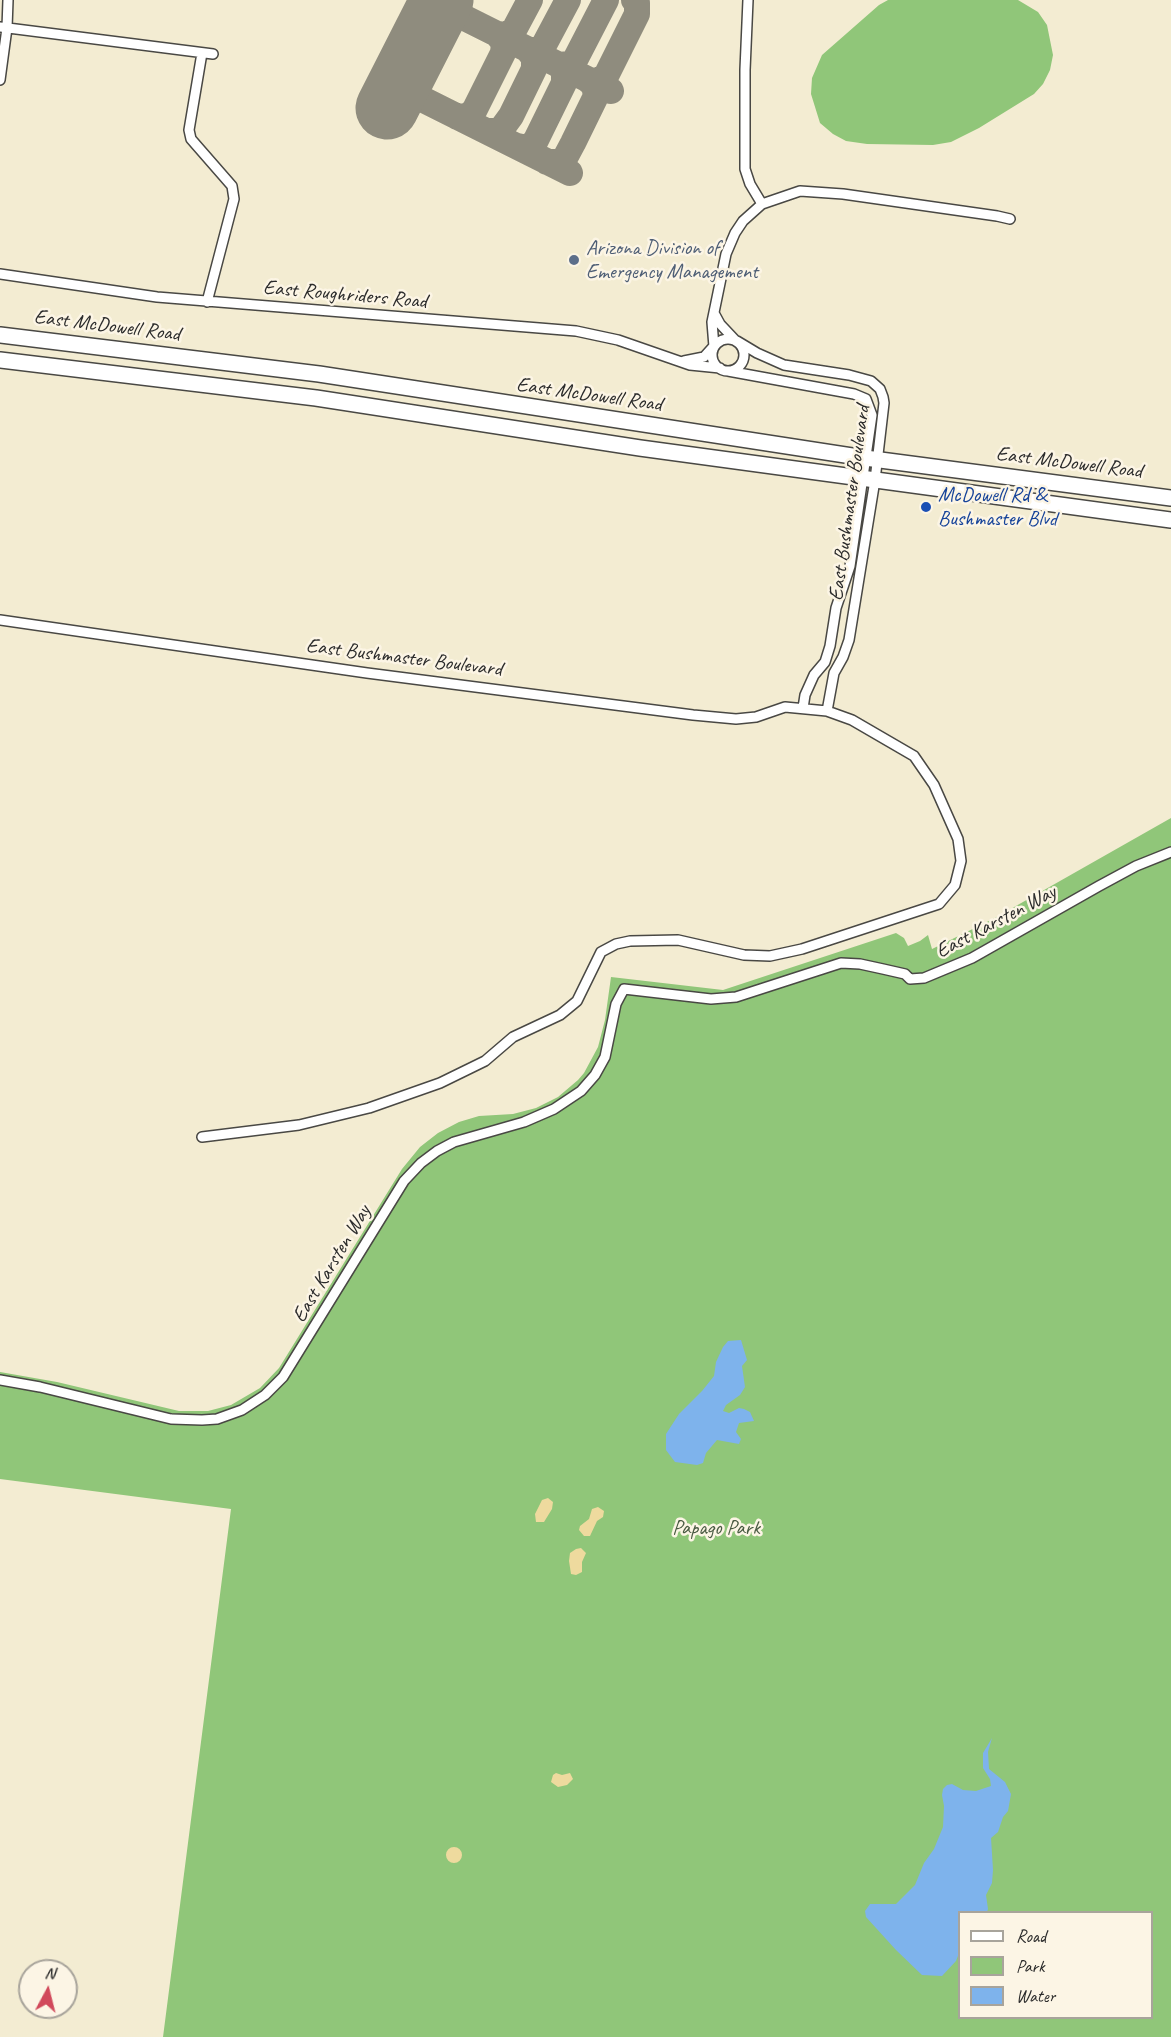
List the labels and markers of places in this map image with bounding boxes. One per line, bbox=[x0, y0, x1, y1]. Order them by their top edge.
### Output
place label: Arizona Division of Emergency Management bbox=[586, 235, 758, 285]
marker: Arizona Division of Emergency Management bbox=[567, 253, 581, 267]
place label: McDowell Rd & Bushmaster Blvd bbox=[938, 482, 1057, 532]
marker: McDowell Rd & Bushmaster Blvd bbox=[919, 500, 933, 514]

